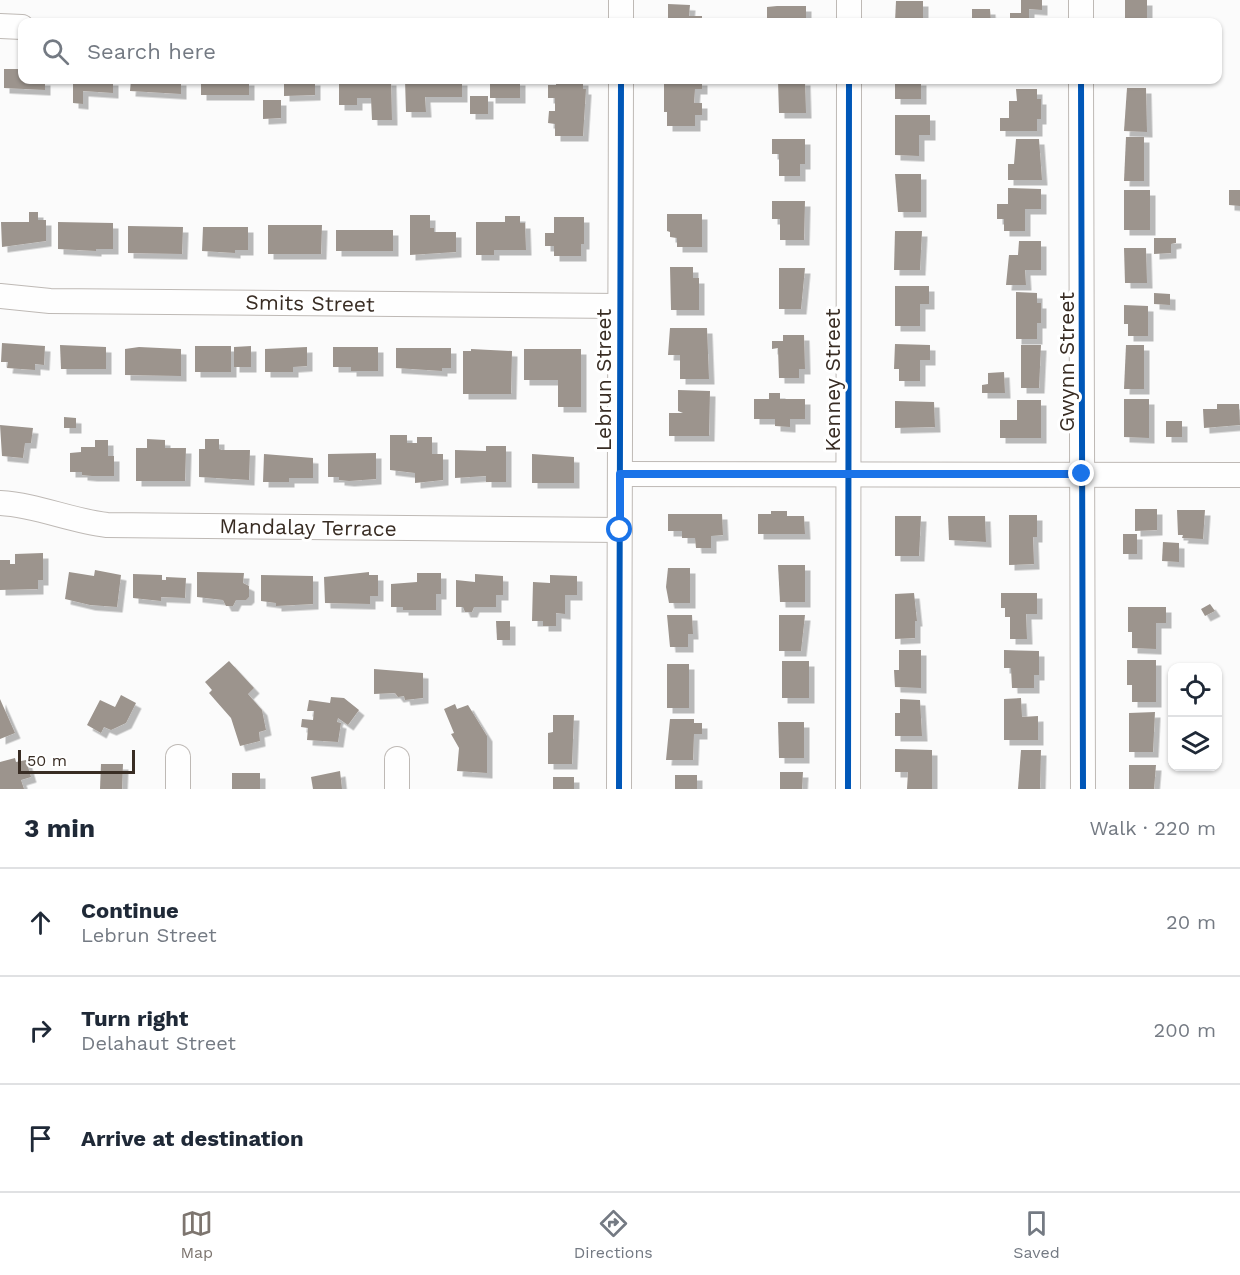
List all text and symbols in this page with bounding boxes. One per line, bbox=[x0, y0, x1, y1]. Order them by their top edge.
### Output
search box bbox=[18, 18, 1222, 84]
icon: search bbox=[39, 35, 72, 68]
text: Search here bbox=[87, 39, 216, 64]
street label: Smits Street bbox=[245, 289, 375, 317]
street label: Gwynn Street bbox=[1054, 292, 1079, 432]
street label: Kenney Street bbox=[820, 308, 845, 452]
street label: Lebrun Street bbox=[591, 309, 616, 451]
route end bbox=[1068, 460, 1094, 486]
street label: Mandalay Terrace bbox=[219, 513, 397, 541]
route start bbox=[606, 516, 632, 542]
map controls bbox=[1168, 663, 1222, 771]
button: locate bbox=[1168, 663, 1222, 717]
button: layers bbox=[1168, 717, 1222, 771]
scale bar bbox=[18, 747, 135, 774]
text: 50 m bbox=[27, 751, 67, 770]
text: 3 min bbox=[24, 813, 95, 843]
text: Walk · 220 m bbox=[1089, 816, 1216, 840]
text: Continue bbox=[81, 898, 179, 923]
icon: ahead bbox=[24, 906, 57, 939]
text: 20 m bbox=[1166, 910, 1216, 934]
text: Lebrun Street bbox=[81, 923, 217, 947]
text: Turn right bbox=[81, 1006, 188, 1031]
icon: right bbox=[24, 1014, 57, 1047]
text: 200 m bbox=[1154, 1018, 1216, 1042]
text: Delahaut Street bbox=[81, 1031, 236, 1055]
icon: arrive bbox=[24, 1122, 57, 1155]
text: Arrive at destination bbox=[81, 1126, 304, 1151]
tab: Map bbox=[180, 1207, 213, 1262]
tab: Directions bbox=[574, 1207, 653, 1262]
tab: Saved bbox=[1013, 1207, 1060, 1262]

